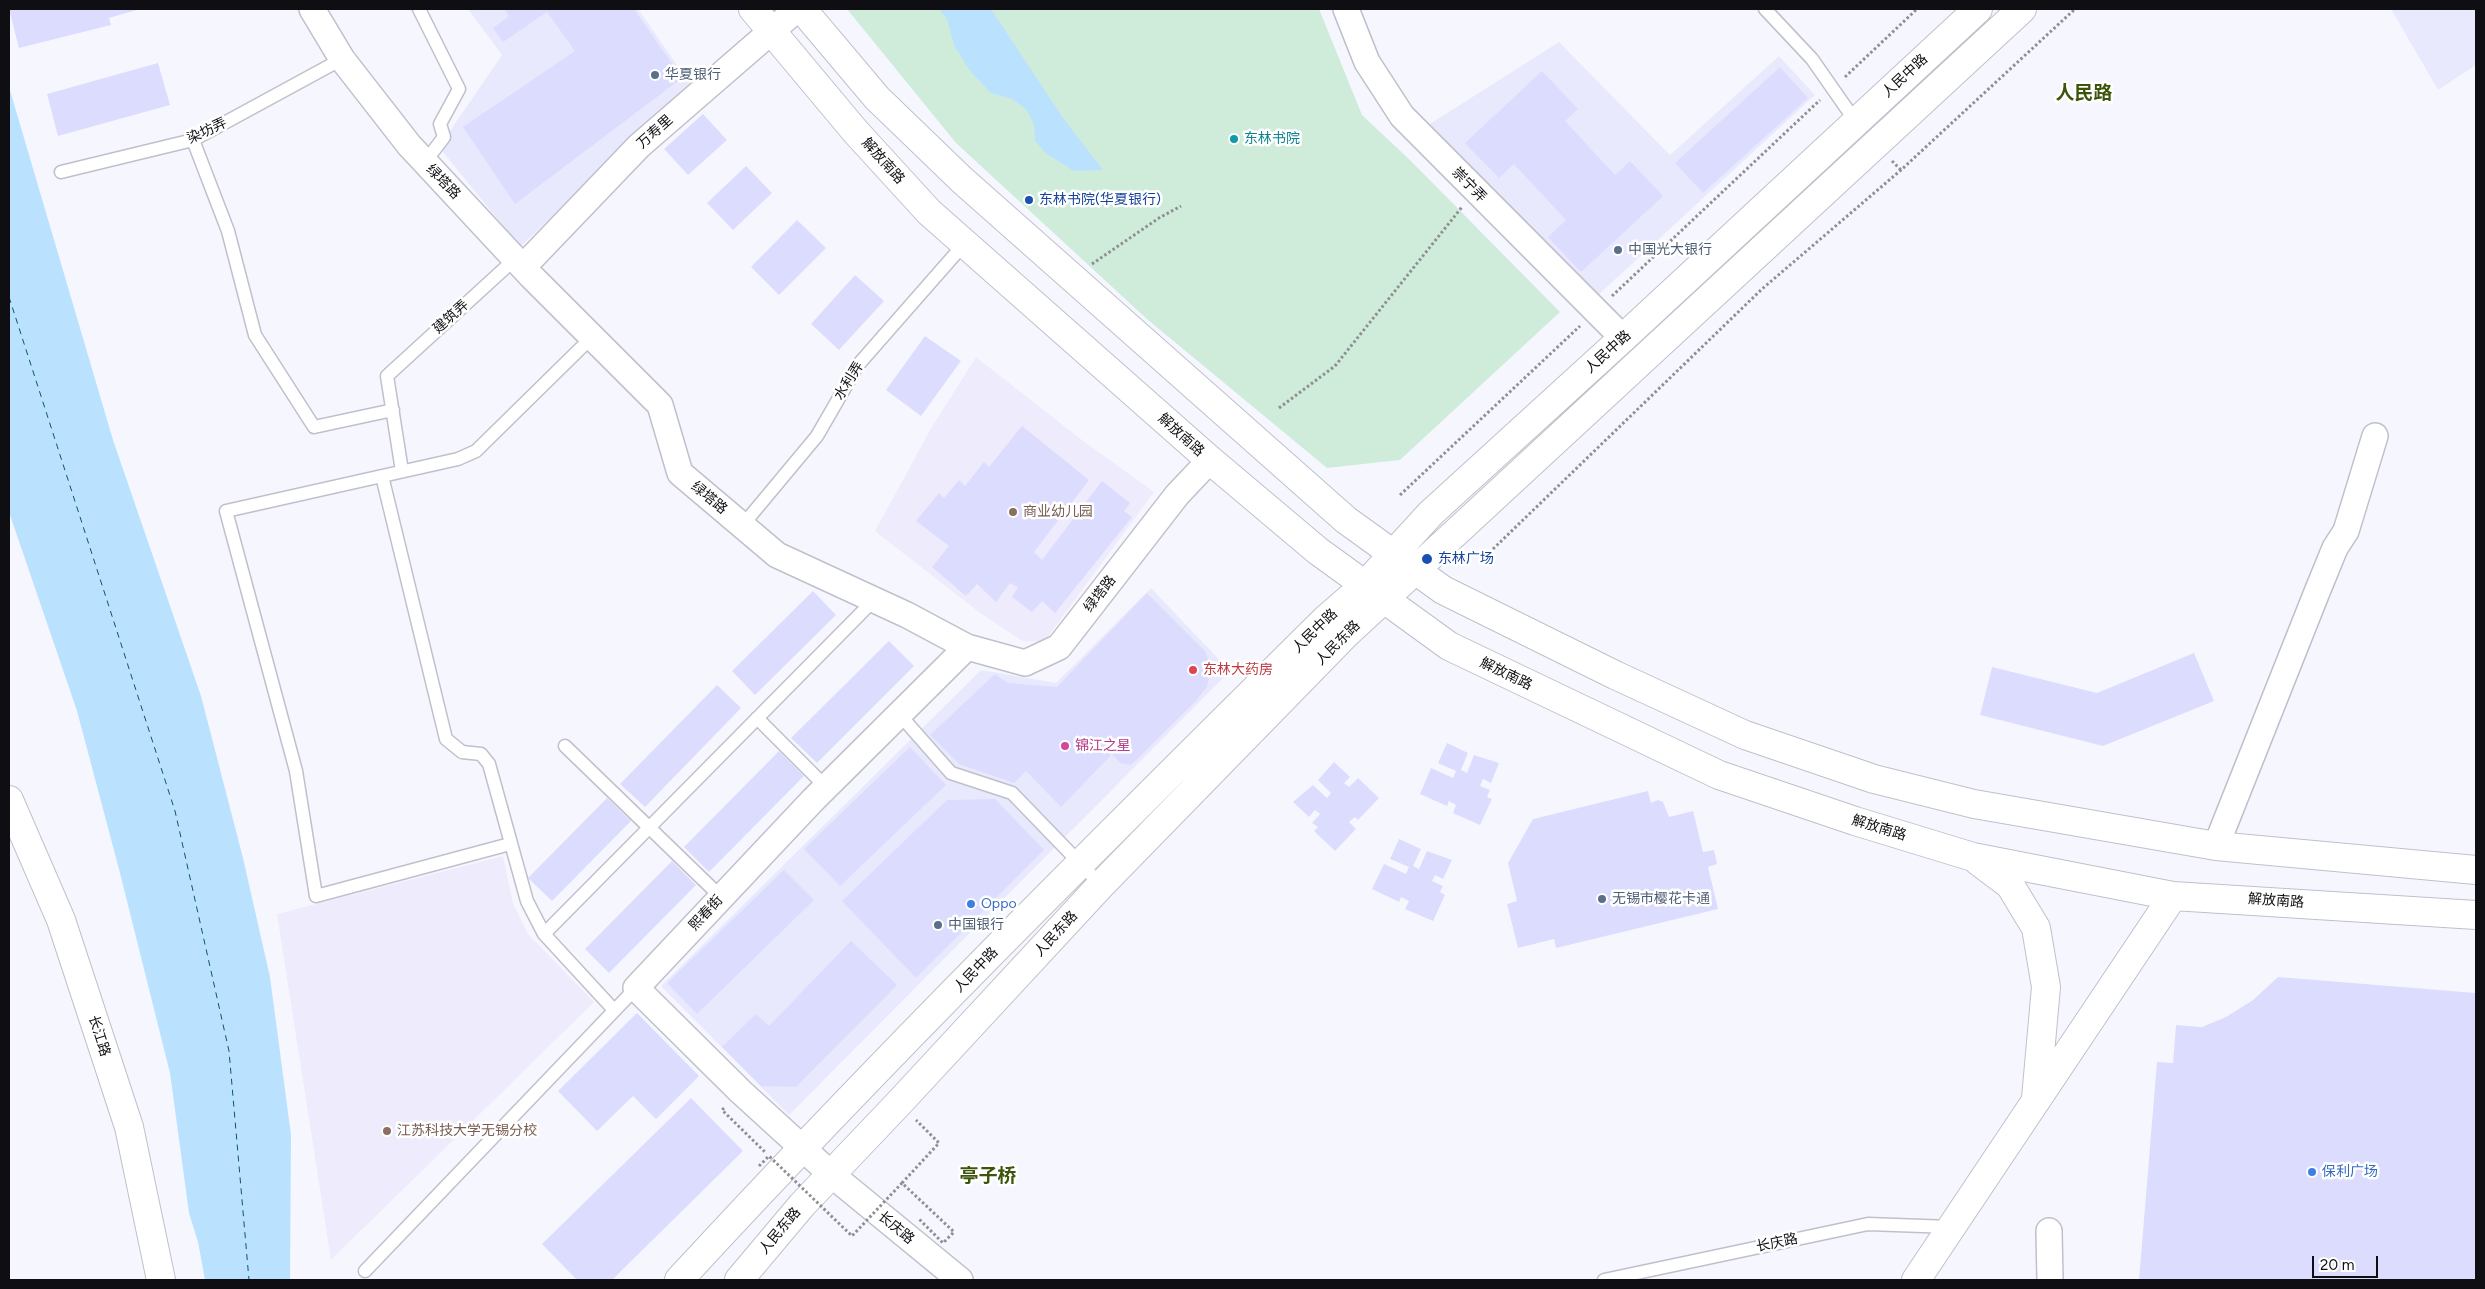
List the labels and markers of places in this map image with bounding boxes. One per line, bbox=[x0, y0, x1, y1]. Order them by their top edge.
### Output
place label: 华夏银行 bbox=[665, 67, 721, 83]
marker: 华夏银行 bbox=[649, 69, 661, 81]
place label: 东林书院 bbox=[1244, 131, 1300, 147]
marker: 东林书院 bbox=[1228, 133, 1240, 145]
place label: 东林书院(华夏银行) bbox=[1039, 192, 1161, 208]
marker: 东林书院(华夏银行) bbox=[1023, 194, 1035, 206]
place label: 中国光大银行 bbox=[1628, 242, 1712, 258]
marker: 中国光大银行 bbox=[1612, 244, 1624, 256]
place label: 商业幼儿园 bbox=[1023, 504, 1093, 520]
marker: 商业幼儿园 bbox=[1007, 506, 1019, 518]
place label: 东林广场 bbox=[1438, 551, 1494, 567]
marker: 东林广场 bbox=[1420, 552, 1434, 566]
place label: 东林大药房 bbox=[1203, 662, 1273, 678]
marker: 东林大药房 bbox=[1187, 664, 1199, 676]
place label: 锦江之星 bbox=[1075, 738, 1131, 754]
marker: 锦江之星 bbox=[1059, 740, 1071, 752]
place label: 无锡市樱花卡通 bbox=[1612, 891, 1710, 907]
marker: 无锡市樱花卡通 bbox=[1596, 893, 1608, 905]
place label: Oppo bbox=[981, 896, 1017, 912]
marker: Oppo bbox=[965, 898, 977, 910]
place label: 中国银行 bbox=[948, 917, 1004, 933]
marker: 中国银行 bbox=[932, 919, 944, 931]
place label: 江苏科技大学无锡分校 bbox=[397, 1123, 537, 1139]
marker: 江苏科技大学无锡分校 bbox=[381, 1125, 393, 1137]
place label: 保利广场 bbox=[2322, 1164, 2378, 1180]
marker: 保利广场 bbox=[2306, 1166, 2318, 1178]

